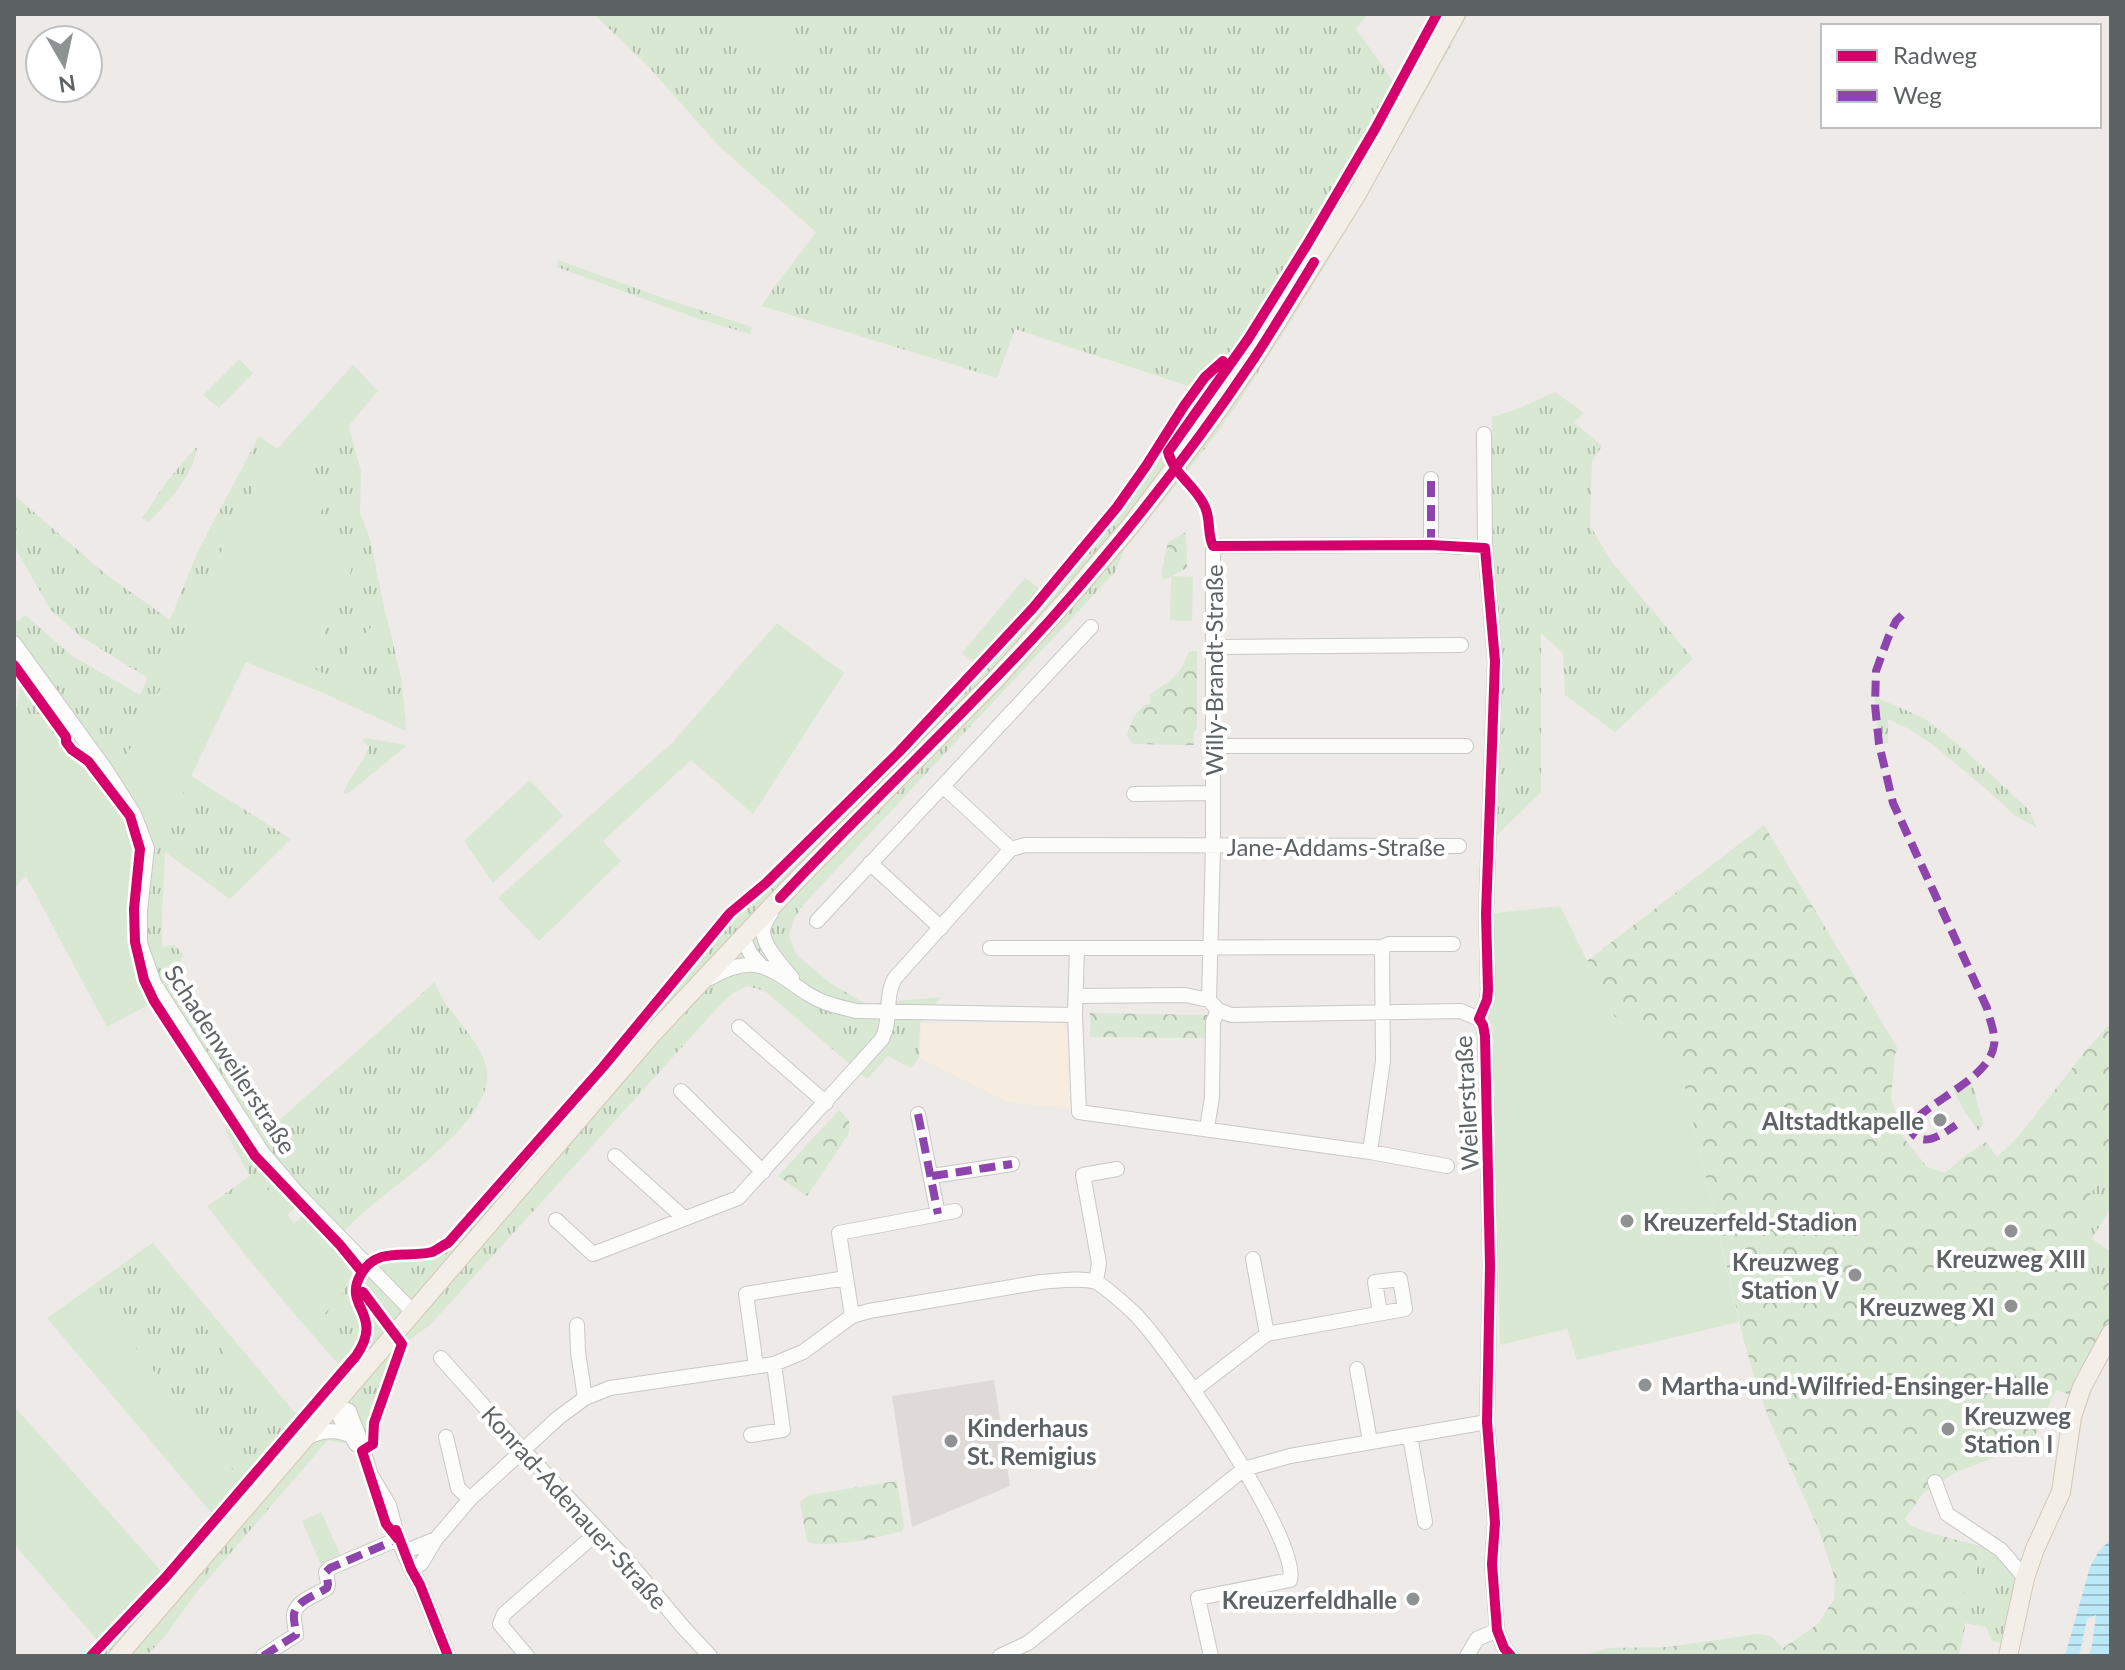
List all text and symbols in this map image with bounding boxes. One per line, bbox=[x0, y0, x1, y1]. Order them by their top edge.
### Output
north arrow bbox=[24, 24, 104, 104]
legend bbox=[1821, 24, 2101, 128]
text: Radweg bbox=[1893, 40, 1977, 69]
text: N bbox=[57, 70, 78, 99]
text: Weg bbox=[1893, 80, 1942, 109]
street label: Willy-Brandt-Straße bbox=[1199, 564, 1228, 776]
street label: Jane-Addams-Straße bbox=[1227, 832, 1445, 861]
street label: Schadenweilerstraße bbox=[159, 959, 303, 1159]
street label: Weilerstraße bbox=[1448, 1035, 1484, 1171]
place label: Altstadtkapelle bbox=[1761, 1106, 1924, 1135]
marker: Altstadtkapelle bbox=[1931, 1111, 1949, 1129]
place label: Kreuzerfeld-Stadion bbox=[1643, 1207, 1857, 1236]
marker: Kreuzerfeld-Stadion bbox=[1618, 1212, 1636, 1230]
marker: Kreuzweg XIII bbox=[2002, 1222, 2020, 1240]
place label: Kreuzweg XIII bbox=[1936, 1244, 2086, 1273]
place label: Kreuzweg Station V bbox=[1732, 1247, 1839, 1304]
marker: Kreuzweg Station V bbox=[1846, 1266, 1864, 1284]
place label: Kreuzweg XI bbox=[1859, 1292, 1995, 1321]
marker: Kreuzweg XI bbox=[2002, 1297, 2020, 1315]
place label: Martha-und-Wilfried-Ensinger-Halle bbox=[1661, 1371, 2049, 1400]
marker: Martha-und-Wilfried-Ensinger-Halle bbox=[1636, 1376, 1654, 1394]
street label: Konrad-Adenauer-Straße bbox=[476, 1399, 674, 1615]
place label: Kreuzweg Station I bbox=[1964, 1401, 2071, 1458]
place label: Kinderhaus St. Remigius bbox=[967, 1413, 1097, 1470]
marker: Kreuzweg Station I bbox=[1939, 1420, 1957, 1438]
marker: Kinderhaus St. Remigius bbox=[942, 1432, 960, 1450]
place label: Kreuzerfeldhalle bbox=[1222, 1585, 1397, 1614]
marker: Kreuzerfeldhalle bbox=[1404, 1590, 1422, 1608]

